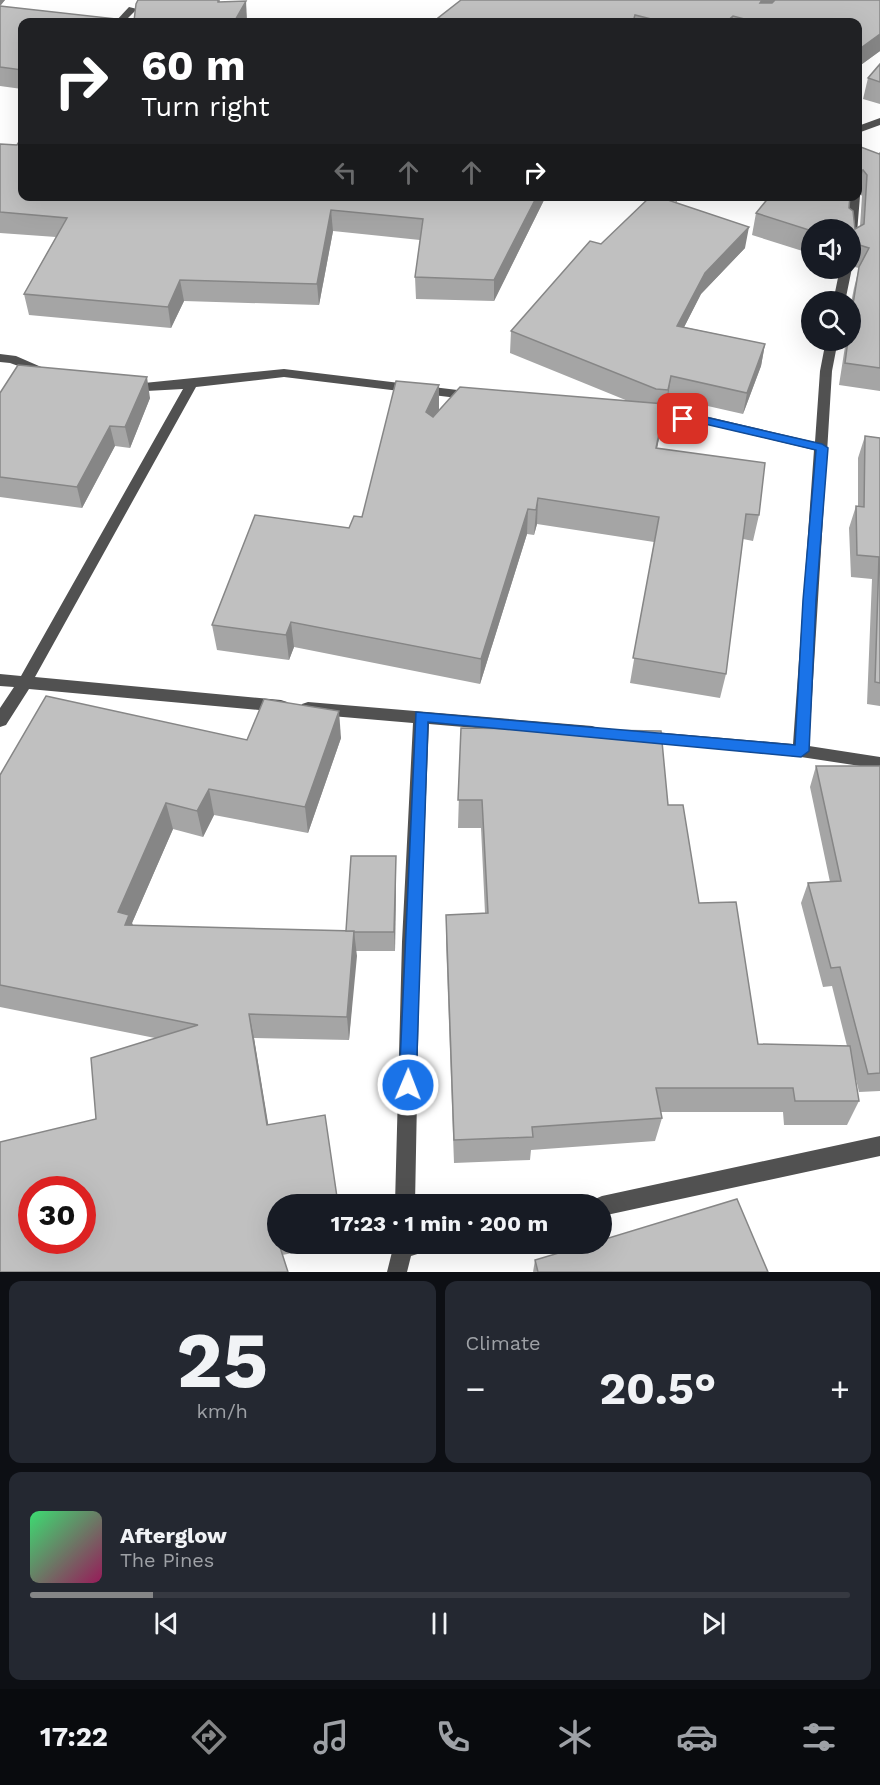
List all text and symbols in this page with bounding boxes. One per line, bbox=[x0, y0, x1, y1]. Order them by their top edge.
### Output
text: 60 m bbox=[141, 41, 245, 90]
icon: right bbox=[42, 42, 120, 120]
text: Turn right bbox=[141, 91, 270, 123]
icon: left bbox=[329, 156, 362, 189]
icon: ahead bbox=[392, 156, 425, 189]
icon: ahead bbox=[455, 156, 488, 189]
icon: right bbox=[518, 156, 551, 189]
map controls bbox=[801, 219, 861, 351]
button: sound bbox=[801, 219, 861, 279]
button: search bbox=[801, 291, 861, 351]
pin bbox=[657, 393, 708, 444]
icon: arrive bbox=[666, 402, 699, 435]
position arrow bbox=[376, 1053, 440, 1117]
speed limit sign: 30 bbox=[18, 1176, 96, 1254]
text: 17:23 · 1 min · 200 m bbox=[331, 1211, 548, 1236]
text: 25 bbox=[176, 1314, 268, 1406]
text: Climate bbox=[466, 1331, 541, 1355]
text: 20.5° bbox=[599, 1362, 716, 1415]
text: − bbox=[466, 1369, 485, 1408]
text: + bbox=[830, 1369, 850, 1408]
text: km/h bbox=[196, 1399, 248, 1423]
text: Afterglow bbox=[120, 1523, 227, 1548]
text: The Pines bbox=[120, 1548, 214, 1572]
icon: previous bbox=[150, 1607, 183, 1640]
icon: pause bbox=[423, 1607, 456, 1640]
icon: next bbox=[697, 1607, 730, 1640]
icon: directions bbox=[188, 1716, 230, 1758]
icon: music bbox=[310, 1716, 352, 1758]
icon: phone bbox=[432, 1716, 474, 1758]
icon: climate bbox=[554, 1716, 596, 1758]
icon: car bbox=[676, 1716, 718, 1758]
icon: filters bbox=[798, 1716, 840, 1758]
text: 17:22 bbox=[40, 1721, 108, 1753]

